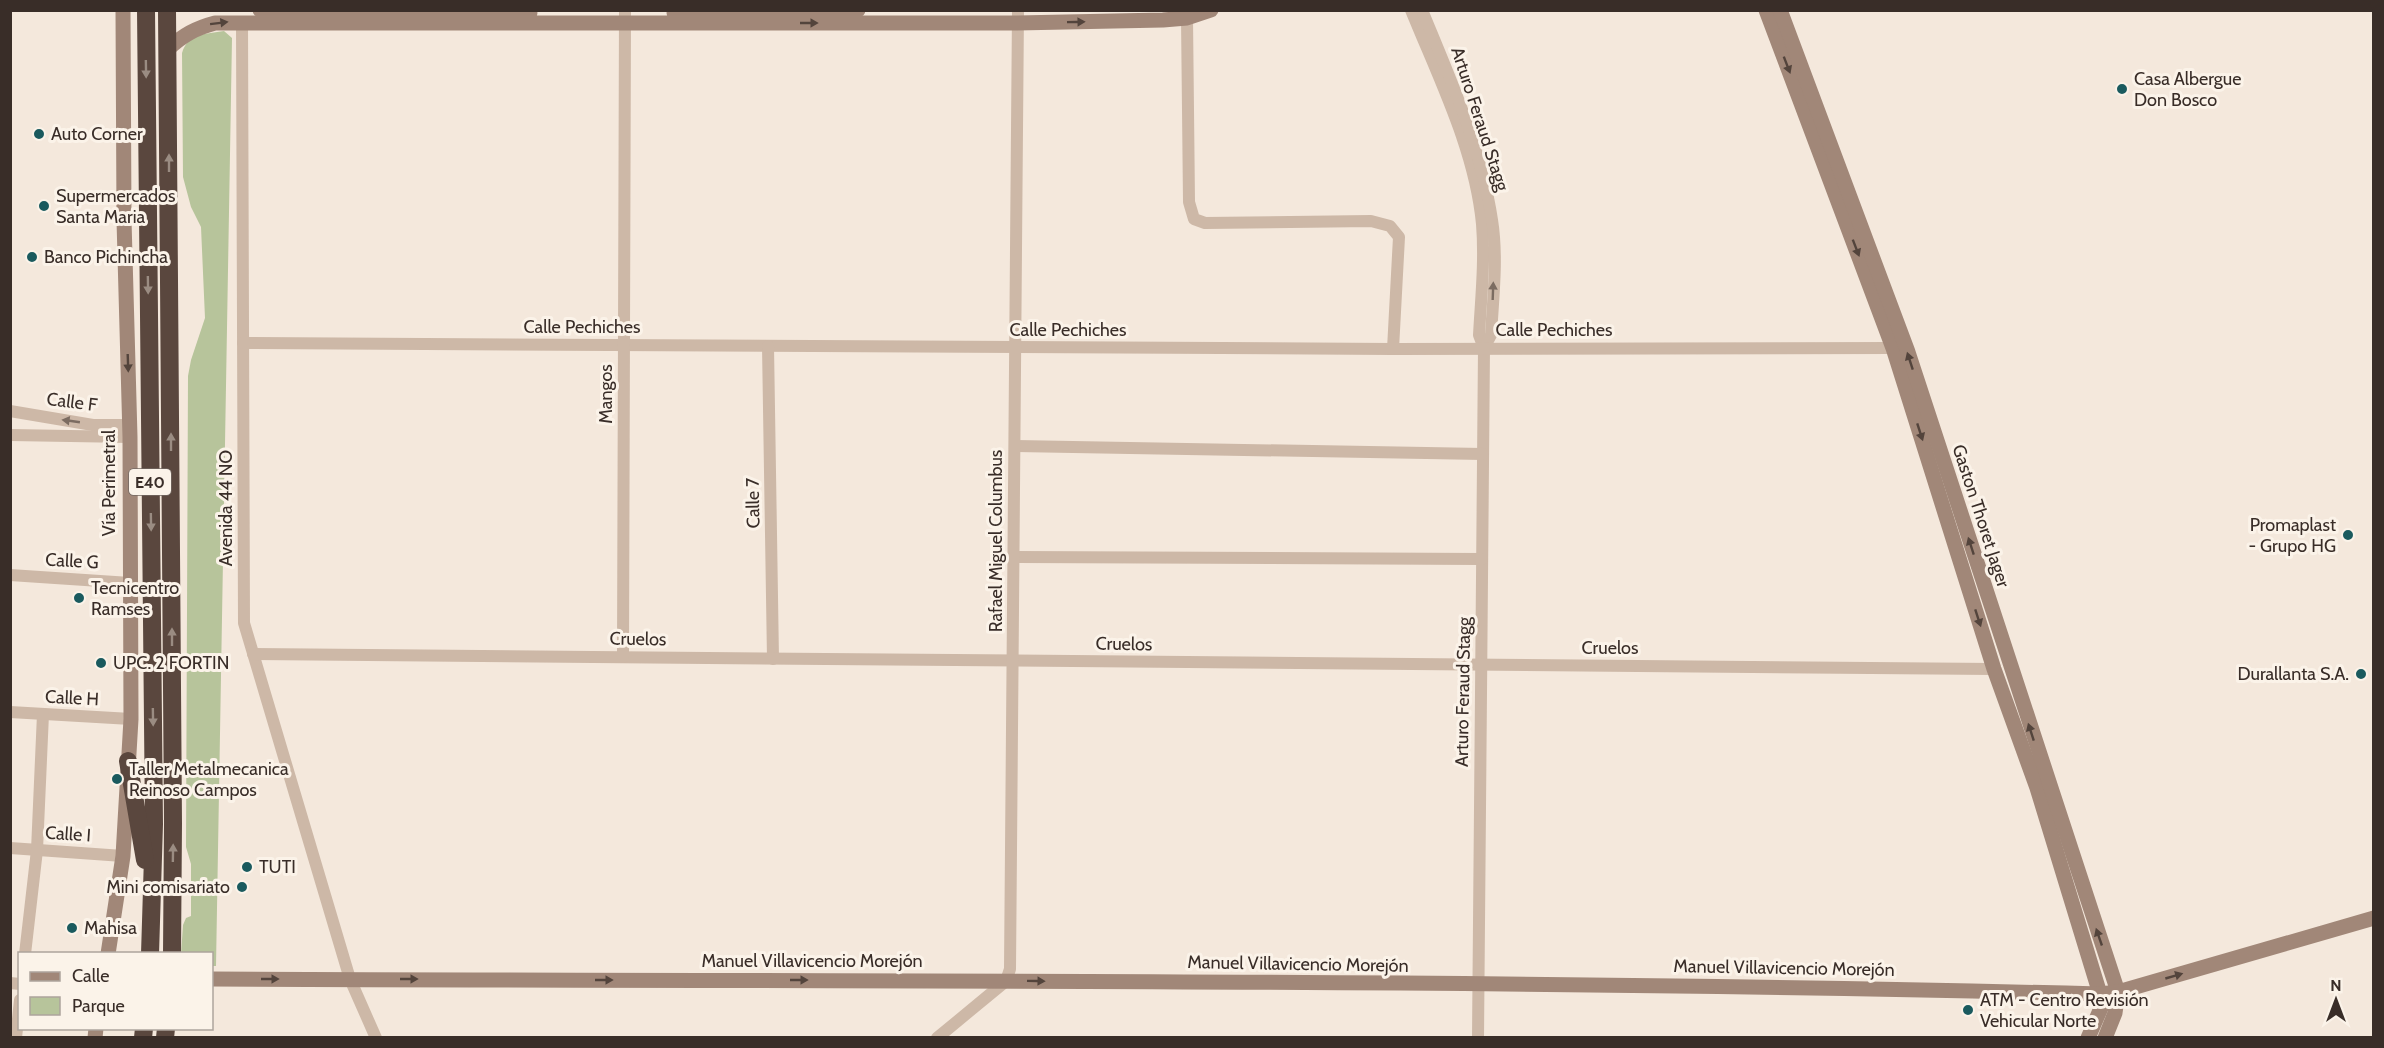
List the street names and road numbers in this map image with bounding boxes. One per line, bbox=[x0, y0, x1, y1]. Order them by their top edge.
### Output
street label: Arturo Feraud Stagg bbox=[1446, 44, 1514, 195]
street label: Calle Pechiches bbox=[523, 316, 641, 338]
street label: Calle Pechiches bbox=[1009, 319, 1127, 341]
street label: Calle Pechiches bbox=[1495, 319, 1613, 341]
street label: Mangos bbox=[595, 364, 617, 424]
street label: Calle F bbox=[45, 388, 99, 416]
street label: Vía Perimetral bbox=[98, 429, 120, 536]
street label: Gaston Thoret Jager bbox=[1948, 442, 2015, 591]
street label: Avenida 44 NO bbox=[215, 450, 237, 566]
street label: Rafael Miguel Columbus bbox=[985, 450, 1007, 632]
road number: E40 bbox=[129, 469, 171, 495]
street label: Calle 7 bbox=[742, 478, 764, 528]
street label: Calle G bbox=[45, 549, 99, 573]
street label: Arturo Feraud Stagg bbox=[1451, 616, 1475, 767]
street label: Cruelos bbox=[609, 628, 667, 650]
street label: Cruelos bbox=[1095, 633, 1153, 655]
street label: Cruelos bbox=[1582, 637, 1638, 659]
street label: Calle H bbox=[44, 686, 100, 710]
street label: Calle I bbox=[44, 821, 92, 847]
street label: Manuel Villavicencio Morejón bbox=[701, 950, 923, 972]
street label: Manuel Villavicencio Morejón bbox=[1187, 951, 1409, 977]
street label: Manuel Villavicencio Morejón bbox=[1673, 955, 1895, 981]

